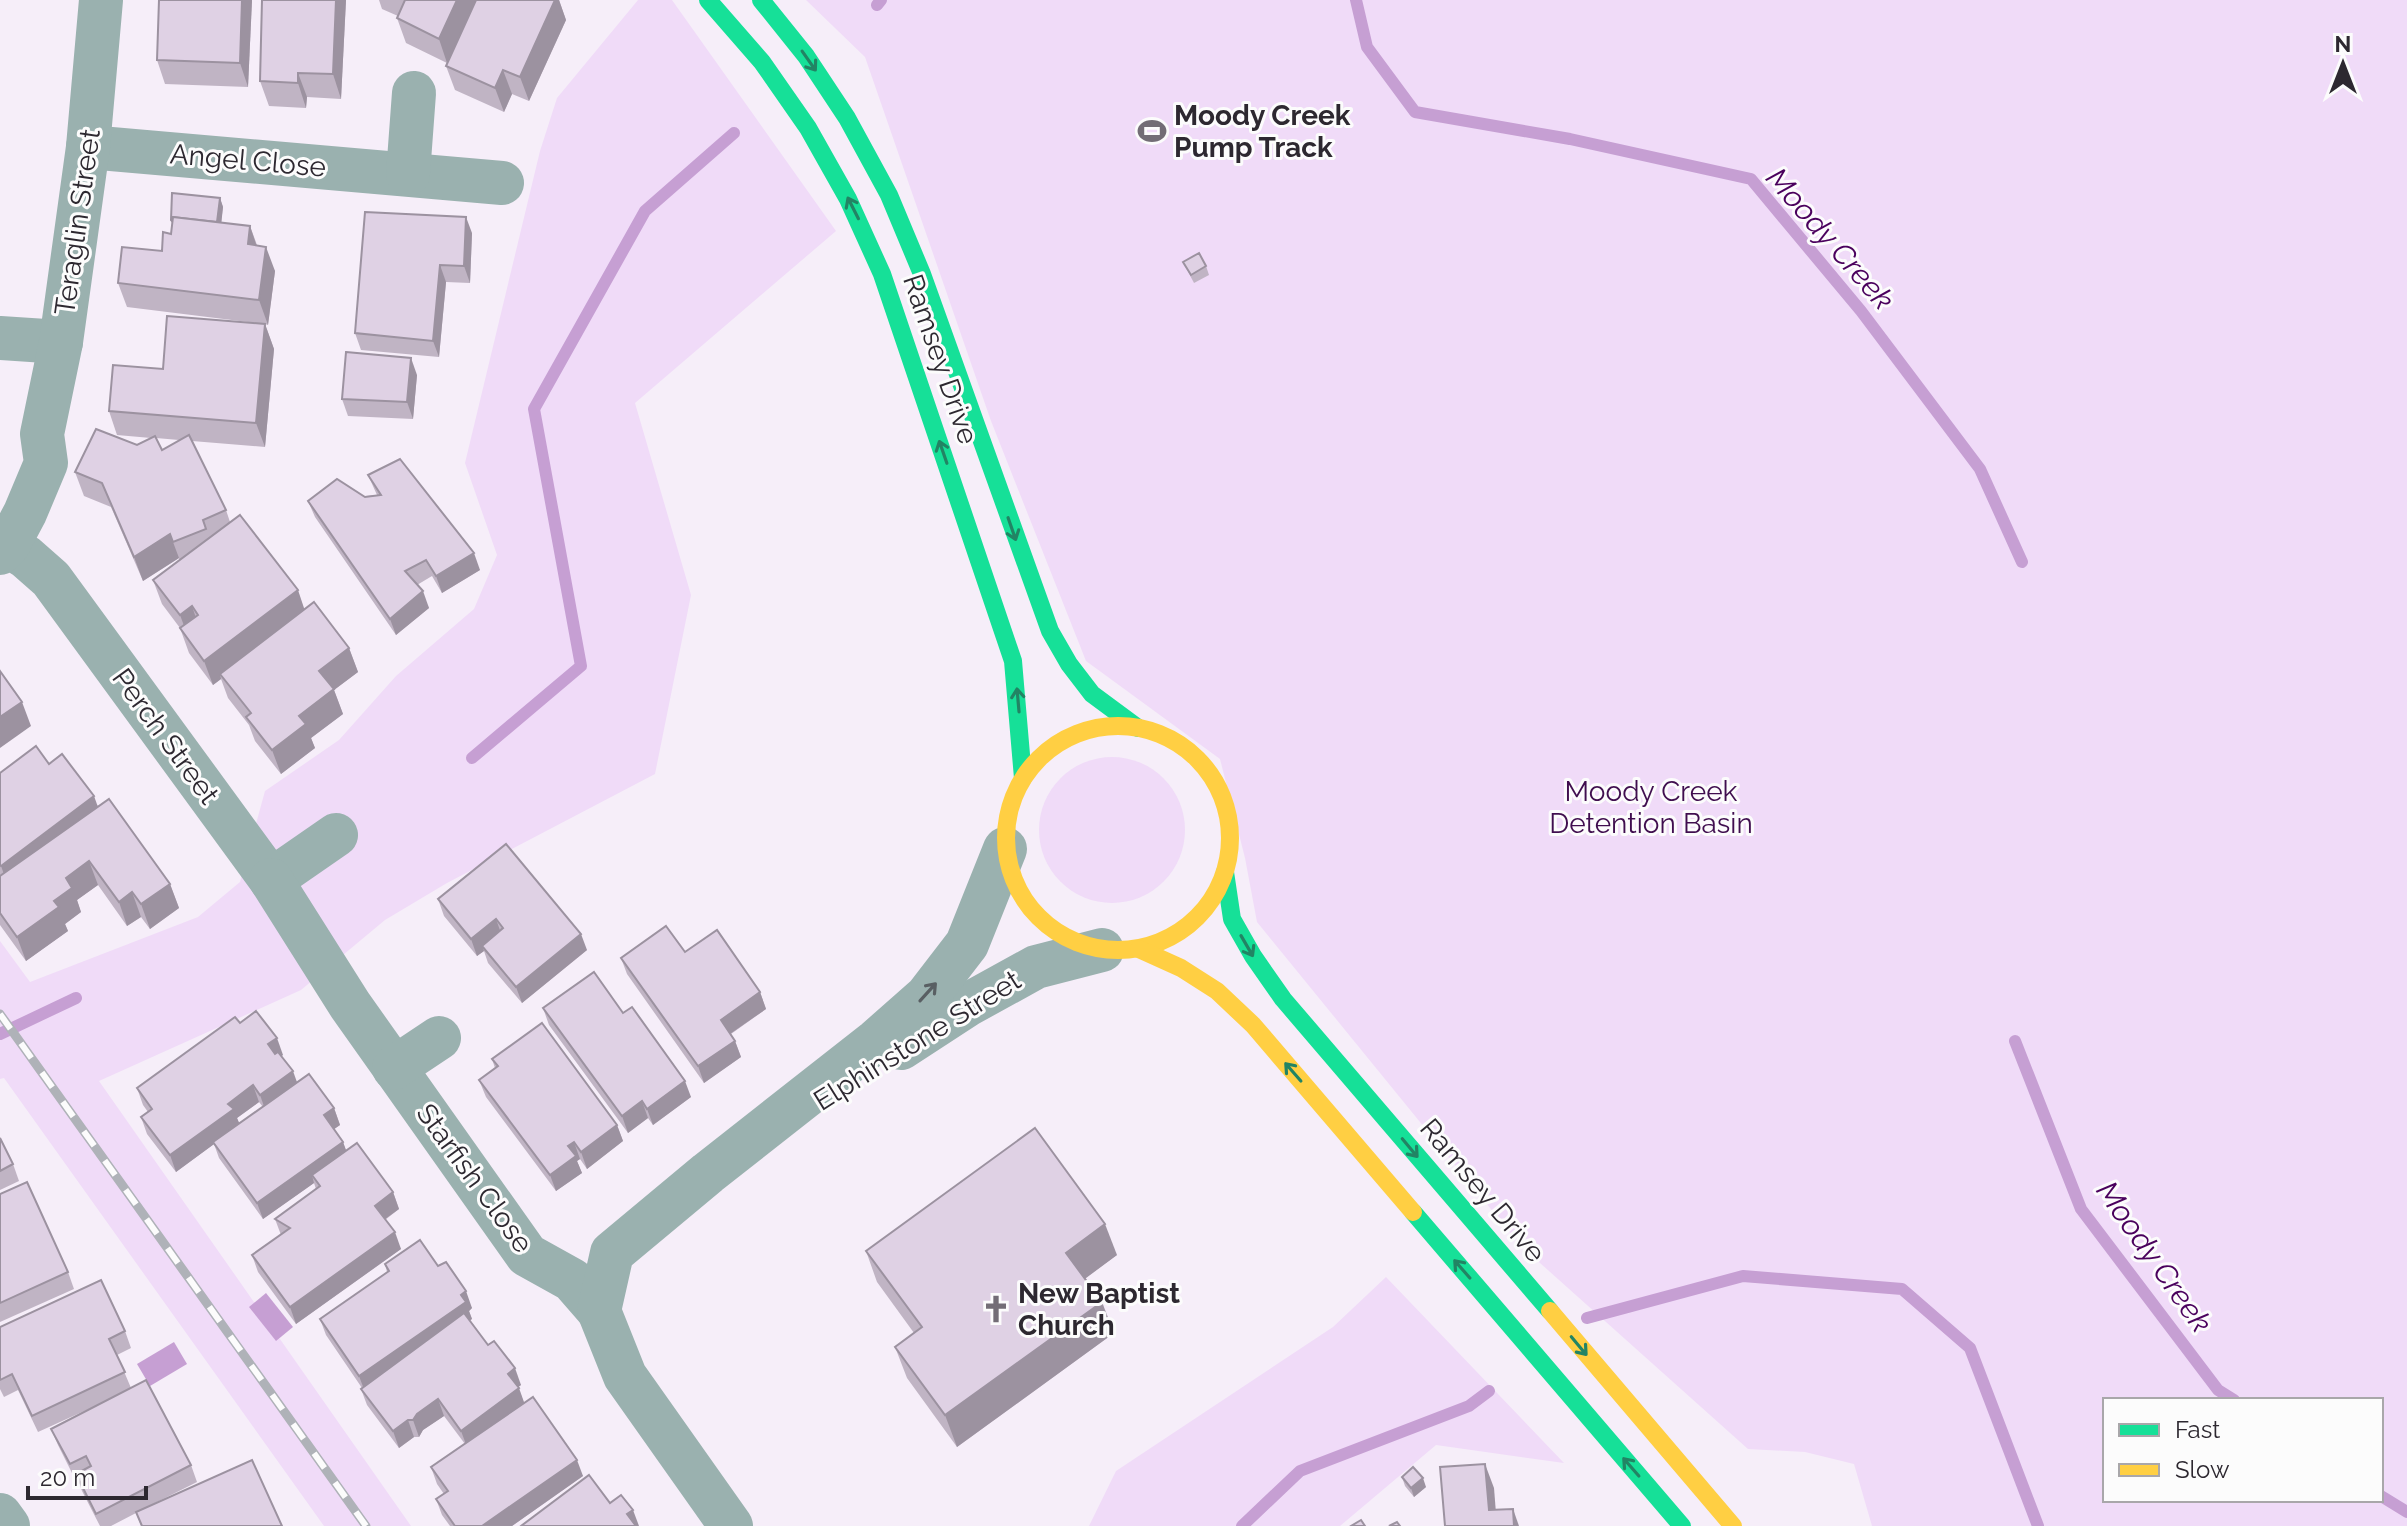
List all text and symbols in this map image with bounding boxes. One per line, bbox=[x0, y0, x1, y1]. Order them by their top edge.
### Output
north arrow bbox=[2303, 24, 2383, 104]
text: N bbox=[2335, 31, 2351, 57]
one-way arrow bbox=[801, 50, 817, 72]
place label: Moody Creek Pump Track bbox=[1174, 99, 1351, 164]
sports icon: Moody Creek Pump Track bbox=[1137, 116, 1167, 146]
street label: Teraglin Street bbox=[48, 126, 107, 317]
street label: Angel Close bbox=[169, 137, 327, 184]
water label: Moody Creek bbox=[1759, 161, 1901, 317]
one-way arrow bbox=[845, 197, 861, 220]
street label: Ramsey Drive bbox=[896, 270, 985, 448]
one-way arrow bbox=[935, 439, 950, 464]
one-way arrow bbox=[1006, 516, 1020, 541]
street label: Perch Street bbox=[105, 662, 226, 811]
one-way arrow bbox=[1010, 687, 1025, 714]
park label: Moody Creek Detention Basin bbox=[1549, 775, 1753, 840]
one-way arrow bbox=[1239, 934, 1255, 957]
street label: Elphinstone Street bbox=[808, 963, 1027, 1117]
one-way arrow bbox=[919, 982, 938, 1002]
one-way arrow bbox=[1284, 1062, 1302, 1082]
street label: Starfish Close bbox=[410, 1097, 540, 1259]
street label: Ramsey Drive bbox=[1413, 1112, 1552, 1269]
one-way arrow bbox=[1401, 1138, 1419, 1158]
water label: Moody Creek bbox=[2089, 1174, 2219, 1339]
one-way arrow bbox=[1453, 1260, 1471, 1280]
place label: New Baptist Church bbox=[1018, 1277, 1180, 1342]
church icon: New Baptist Church bbox=[981, 1294, 1011, 1324]
one-way arrow bbox=[1570, 1335, 1588, 1356]
legend bbox=[2103, 1398, 2383, 1502]
text: Fast bbox=[2175, 1415, 2220, 1444]
scale bar bbox=[28, 1450, 146, 1500]
text: Slow bbox=[2175, 1455, 2230, 1484]
one-way arrow bbox=[1622, 1457, 1640, 1477]
text: 20 m bbox=[40, 1463, 95, 1492]

